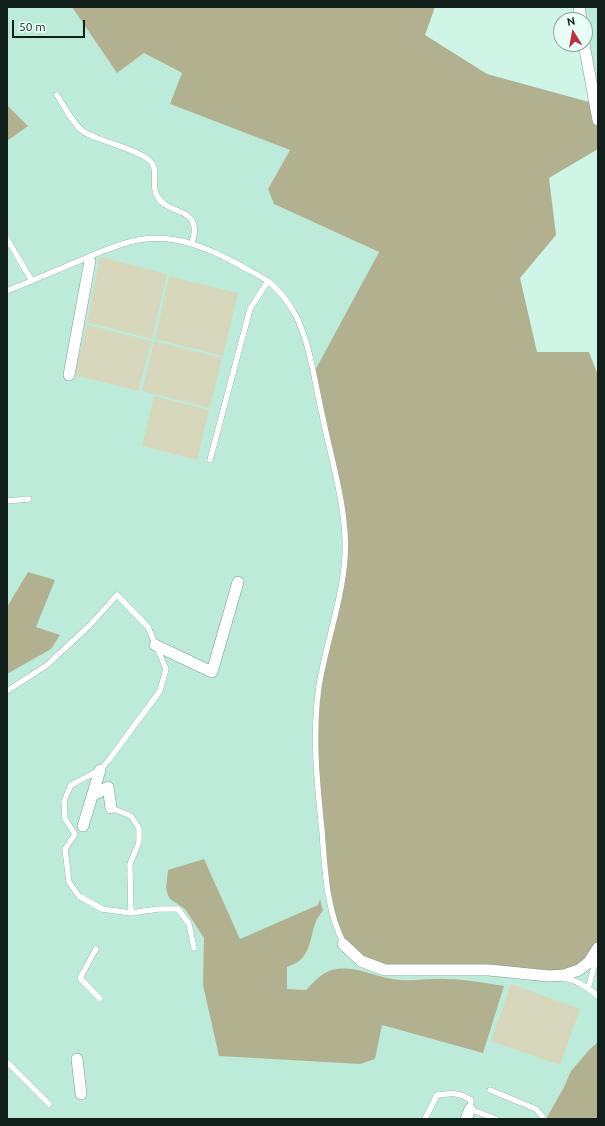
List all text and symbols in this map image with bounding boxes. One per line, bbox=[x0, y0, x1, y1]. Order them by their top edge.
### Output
scale bar bbox=[14, 12, 87, 38]
north arrow bbox=[553, 12, 593, 52]
text: N bbox=[566, 15, 576, 28]
text: 50 m bbox=[19, 20, 46, 33]

